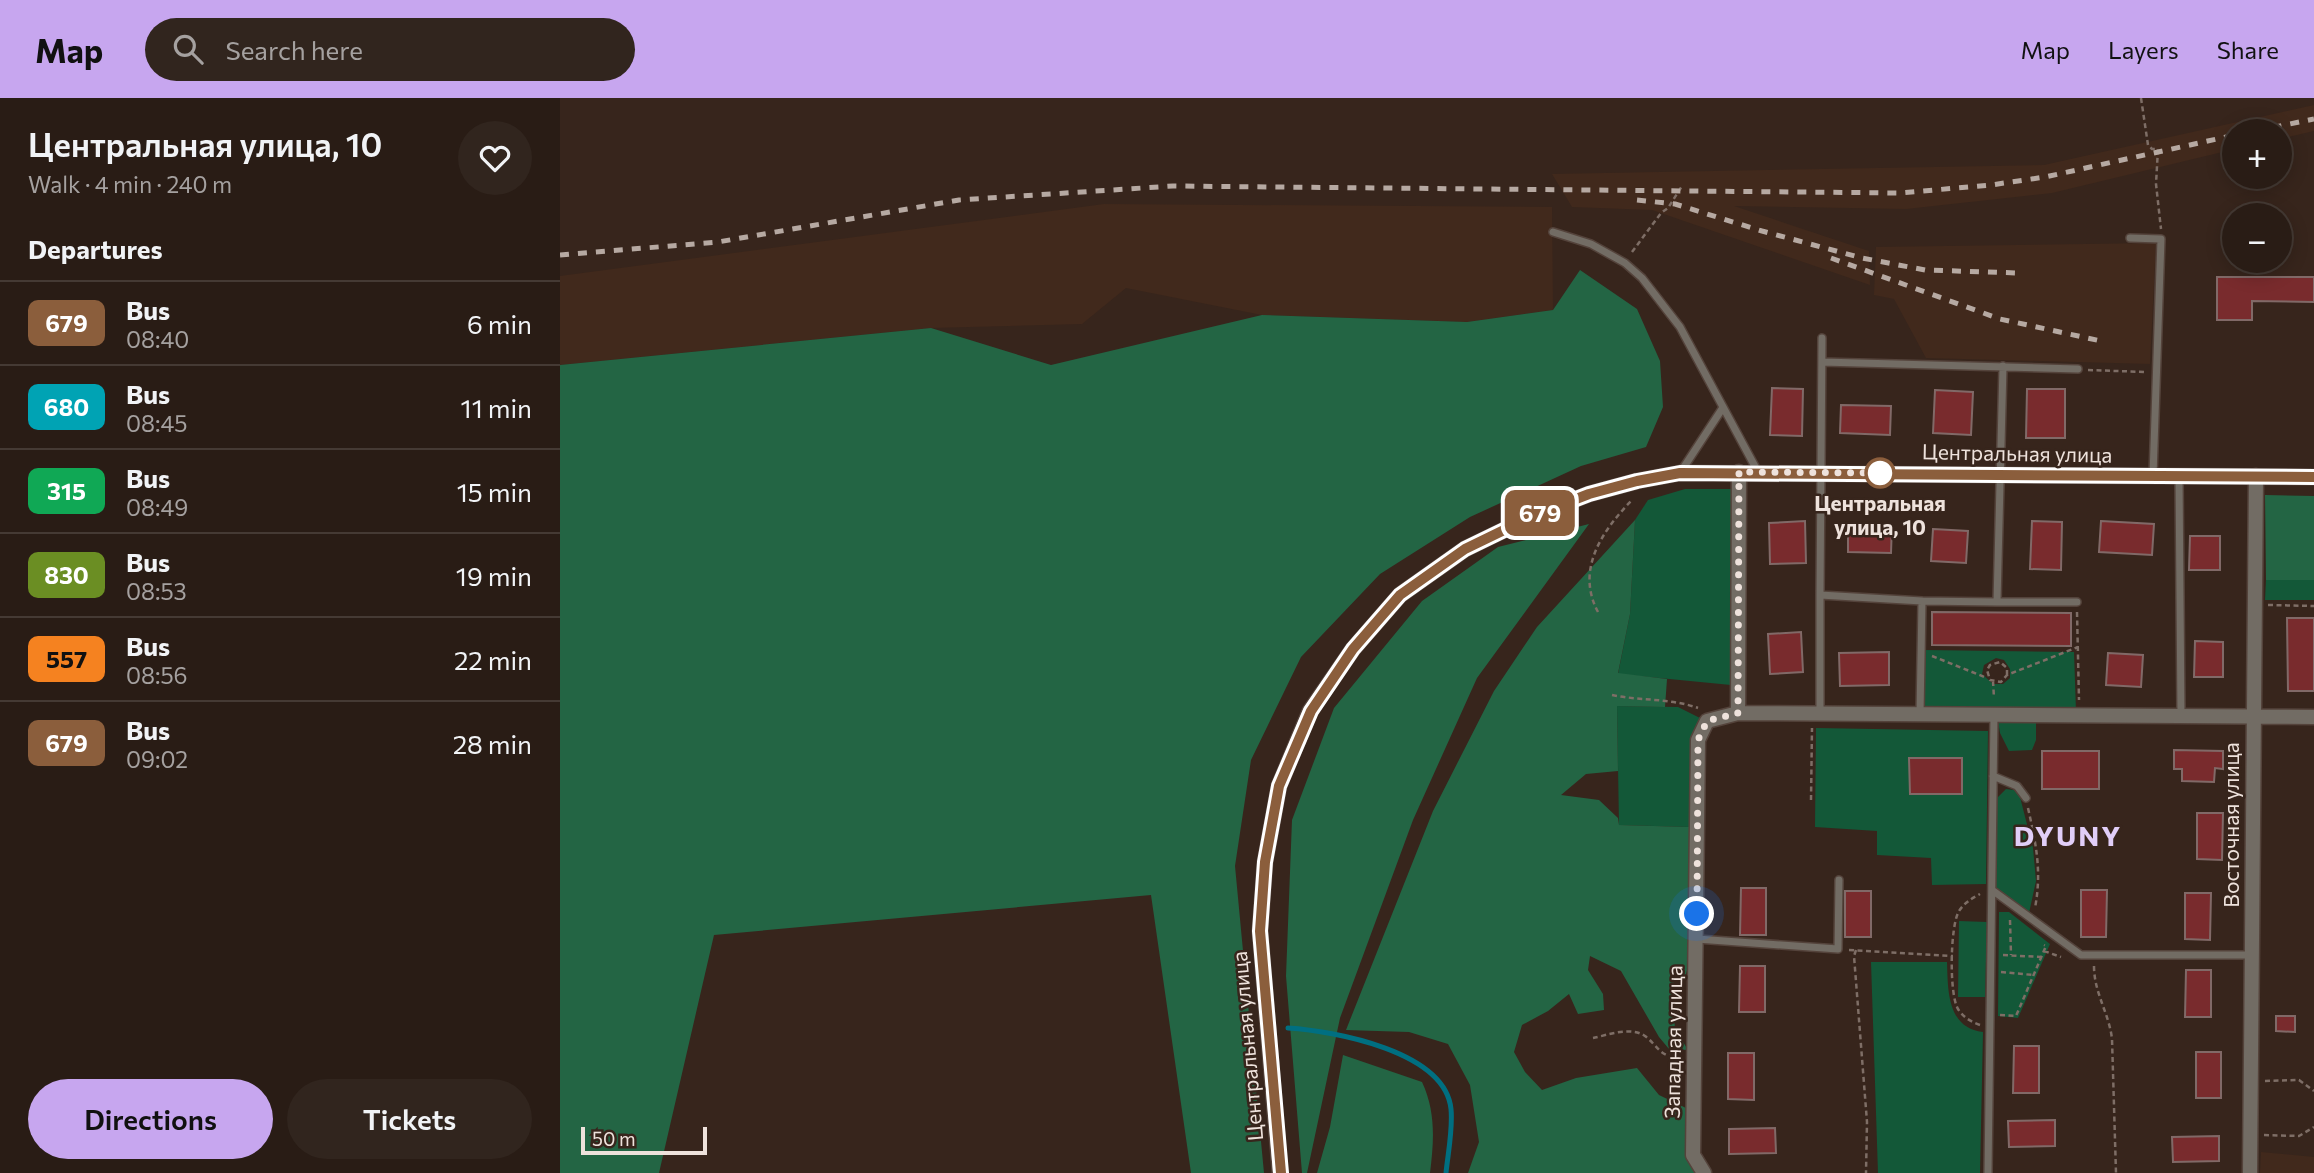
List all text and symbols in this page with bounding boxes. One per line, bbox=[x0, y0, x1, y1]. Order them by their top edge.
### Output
search box bbox=[145, 18, 635, 81]
text: Map bbox=[35, 29, 103, 70]
icon: search bbox=[169, 30, 207, 68]
text: Search here bbox=[225, 34, 363, 65]
text: Map bbox=[2021, 35, 2070, 64]
text: Layers bbox=[2108, 35, 2179, 64]
text: Share bbox=[2217, 35, 2279, 64]
map controls bbox=[2222, 119, 2292, 273]
button: + bbox=[2222, 119, 2292, 189]
button: heart bbox=[458, 121, 532, 195]
text: Центральная улица, 10 bbox=[28, 123, 382, 164]
text: Walk · 4 min · 240 m bbox=[28, 170, 232, 198]
button: − bbox=[2222, 203, 2292, 273]
text: Departures bbox=[28, 233, 163, 264]
text: Bus bbox=[126, 294, 170, 325]
text: 679 bbox=[45, 308, 88, 337]
text: 6 min bbox=[467, 308, 532, 339]
text: 08:40 bbox=[126, 325, 189, 353]
text: Bus bbox=[126, 378, 170, 409]
text: 680 bbox=[44, 392, 89, 421]
text: 11 min bbox=[461, 392, 532, 423]
text: 08:45 bbox=[126, 409, 187, 437]
street label: Центральная улица bbox=[1922, 438, 2112, 467]
marker: Центральная улица, 10 bbox=[1865, 458, 1895, 488]
text: Bus bbox=[126, 462, 170, 493]
text: 315 bbox=[47, 476, 86, 505]
text: 15 min bbox=[457, 476, 532, 507]
line badge: 679 bbox=[1500, 490, 1580, 536]
place label: Центральная улица, 10 bbox=[1814, 490, 1946, 539]
text: 08:49 bbox=[126, 493, 188, 521]
text: 679 bbox=[1519, 498, 1561, 527]
text: Bus bbox=[126, 546, 170, 577]
text: 830 bbox=[44, 560, 89, 589]
text: 19 min bbox=[456, 560, 532, 591]
text: 08:53 bbox=[126, 577, 187, 605]
text: Bus bbox=[126, 630, 170, 661]
text: 557 bbox=[46, 644, 87, 673]
text: 22 min bbox=[454, 644, 532, 675]
text: 08:56 bbox=[126, 661, 188, 689]
text: Bus bbox=[126, 714, 170, 745]
text: 679 bbox=[45, 728, 88, 757]
text: 28 min bbox=[453, 728, 532, 759]
street label: Восточная улица bbox=[2218, 742, 2243, 908]
text: 09:02 bbox=[126, 745, 188, 773]
district label: DYUNY bbox=[2014, 818, 2122, 852]
your location bbox=[1679, 896, 1714, 931]
street label: Центральная улица bbox=[1226, 950, 1267, 1142]
street label: Западная улица bbox=[1659, 965, 1686, 1119]
button: Directions bbox=[28, 1079, 273, 1159]
button: Tickets bbox=[287, 1079, 532, 1159]
scale bar bbox=[581, 1124, 707, 1156]
text: 50 m bbox=[592, 1127, 636, 1150]

